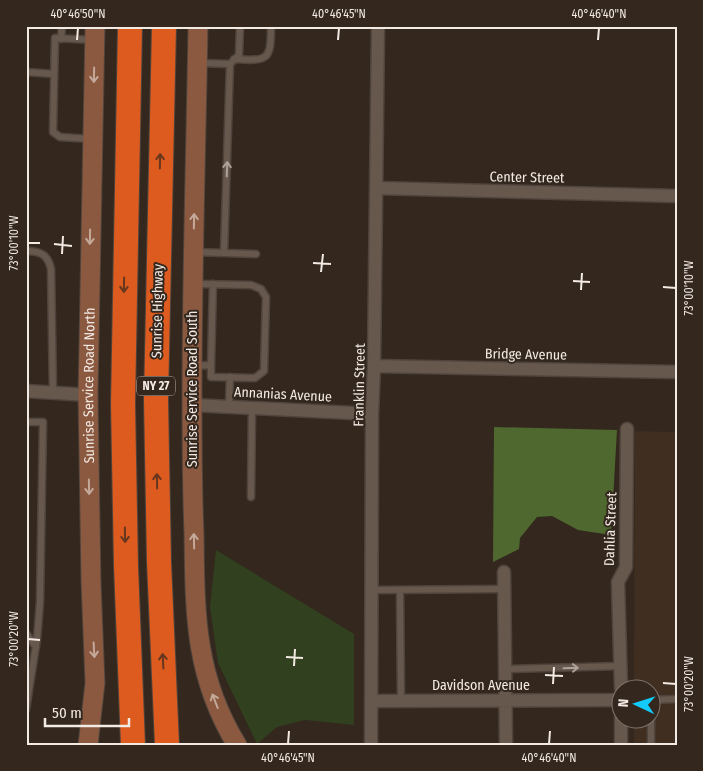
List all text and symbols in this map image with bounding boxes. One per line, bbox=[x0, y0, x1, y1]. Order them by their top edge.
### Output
text: 40°46'50"N bbox=[50, 7, 106, 21]
text: 40°46'45"N bbox=[312, 7, 366, 21]
text: 40°46'40"N bbox=[572, 7, 626, 21]
one-way arrow bbox=[89, 66, 99, 83]
one-way arrow bbox=[156, 153, 165, 169]
one-way arrow bbox=[222, 161, 231, 177]
street label: Center Street bbox=[489, 168, 565, 187]
one-way arrow bbox=[189, 214, 198, 230]
text: 73°00'10"W bbox=[7, 216, 21, 270]
one-way arrow bbox=[85, 229, 95, 245]
text: 73°00'10"W bbox=[682, 261, 696, 315]
street label: Sunrise Highway bbox=[148, 263, 167, 358]
one-way arrow bbox=[119, 276, 129, 293]
street label: Sunrise Service Road North bbox=[80, 307, 99, 464]
street label: Sunrise Service Road South bbox=[184, 311, 201, 467]
street label: Franklin Street bbox=[350, 343, 369, 427]
street label: Bridge Avenue bbox=[485, 345, 567, 364]
road number: NY 27 bbox=[137, 376, 175, 396]
street label: Annanias Avenue bbox=[234, 383, 332, 406]
one-way arrow bbox=[152, 473, 162, 490]
one-way arrow bbox=[84, 479, 94, 495]
street label: Dahlia Street bbox=[601, 491, 620, 566]
one-way arrow bbox=[120, 526, 130, 543]
one-way arrow bbox=[189, 533, 198, 549]
text: 73°00'20"W bbox=[7, 611, 21, 667]
one-way arrow bbox=[89, 642, 99, 658]
one-way arrow bbox=[158, 653, 167, 669]
text: 73°00'20"W bbox=[682, 656, 696, 712]
one-way arrow bbox=[562, 663, 579, 673]
street label: Davidson Avenue bbox=[432, 677, 530, 694]
north arrow bbox=[610, 678, 660, 728]
one-way arrow bbox=[210, 694, 219, 709]
scale bar bbox=[45, 696, 129, 728]
text: N bbox=[615, 698, 632, 708]
text: 50 m bbox=[52, 704, 82, 722]
text: 40°46'45"N bbox=[261, 751, 315, 765]
text: 40°46'40"N bbox=[522, 751, 576, 765]

